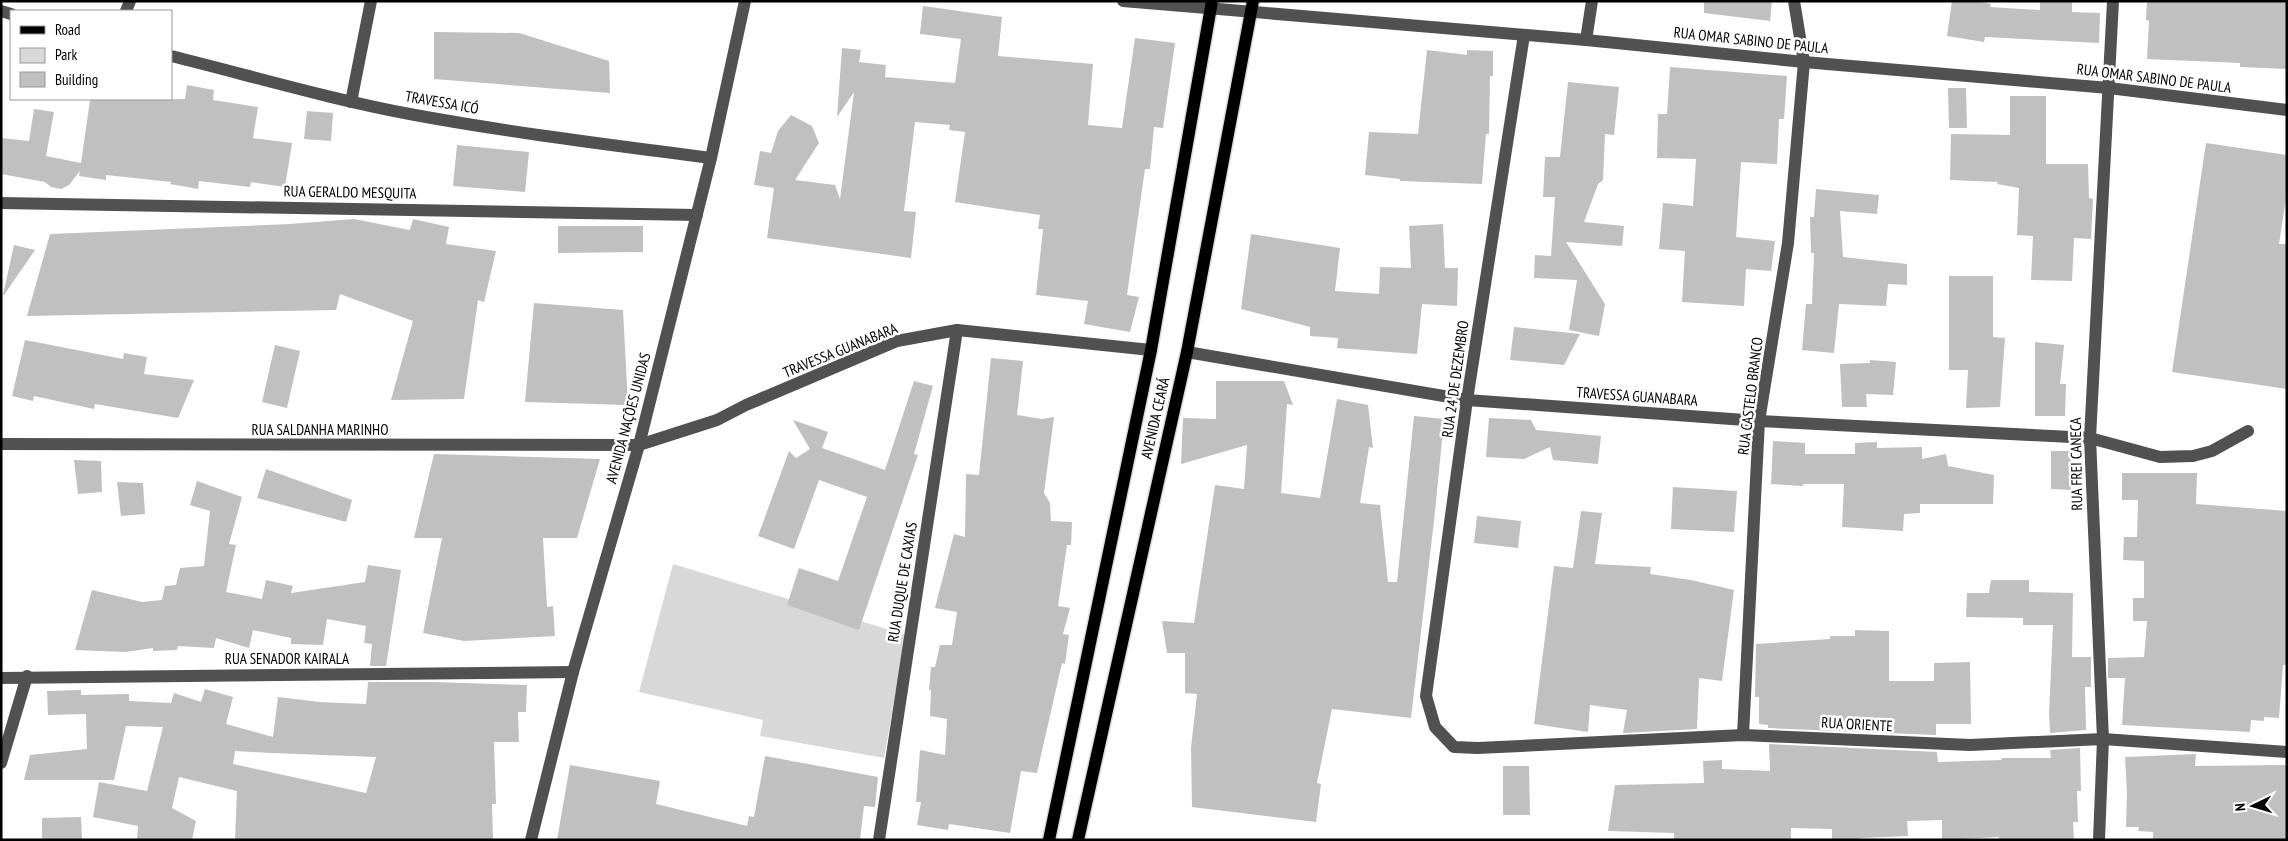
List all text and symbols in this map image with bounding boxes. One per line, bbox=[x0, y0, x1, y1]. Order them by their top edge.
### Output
legend bbox=[10, 10, 172, 100]
text: Road bbox=[55, 20, 81, 39]
street label: RUA OMAR SABINO DE PAULA bbox=[1673, 22, 1830, 58]
text: Park bbox=[55, 45, 77, 64]
street label: RUA OMAR SABINO DE PAULA bbox=[2076, 59, 2233, 97]
text: Building bbox=[55, 70, 98, 89]
street label: TRAVESSA ICÓ bbox=[404, 86, 480, 118]
street label: RUA GERALDO MESQUITA bbox=[283, 181, 418, 203]
street label: TRAVESSA GUANABARA bbox=[780, 318, 901, 382]
street label: RUA 24 DE DEZEMBRO bbox=[1437, 319, 1473, 439]
street label: RUA CASTELO BRANCO bbox=[1733, 336, 1767, 456]
street label: AVENIDA NAÇÕES UNIDAS bbox=[601, 350, 655, 486]
street label: AVENIDA CEARÁ bbox=[1136, 374, 1174, 461]
street label: TRAVESSA GUANABARA bbox=[1576, 382, 1699, 410]
street label: RUA FREI CANECA bbox=[2066, 416, 2086, 511]
street label: RUA SALDANHA MARINHO bbox=[252, 420, 388, 439]
street label: RUA DUQUE DE CAXIAS bbox=[883, 521, 921, 643]
street label: RUA SENADOR KAIRALA bbox=[225, 649, 350, 668]
street label: RUA ORIENTE bbox=[1821, 713, 1893, 735]
north arrow bbox=[2228, 781, 2278, 831]
text: N bbox=[2231, 803, 2249, 812]

